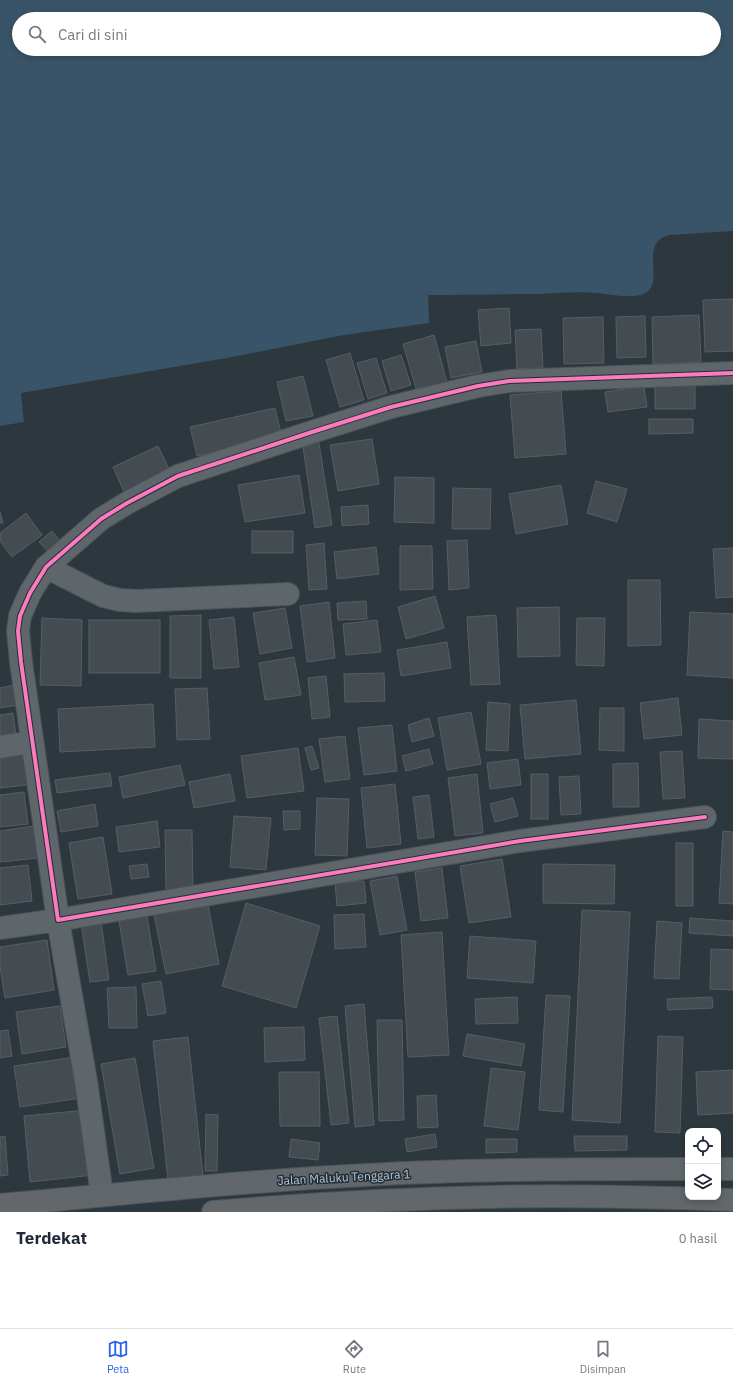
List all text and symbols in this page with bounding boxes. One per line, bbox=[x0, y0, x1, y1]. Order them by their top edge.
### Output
search box bbox=[12, 12, 721, 56]
icon: search bbox=[26, 23, 48, 45]
text: Cari di sini bbox=[58, 25, 127, 44]
map controls bbox=[685, 1128, 721, 1200]
button: locate bbox=[685, 1128, 721, 1164]
button: layers bbox=[685, 1164, 721, 1200]
street label: Jalan Maluku Tenggara 1 bbox=[277, 1166, 411, 1188]
text: Terdekat bbox=[16, 1227, 87, 1249]
text: 0 hasil bbox=[679, 1230, 717, 1247]
tab: Peta bbox=[107, 1338, 129, 1376]
tab: Rute bbox=[343, 1338, 366, 1376]
tab: Disimpan bbox=[580, 1338, 626, 1376]

